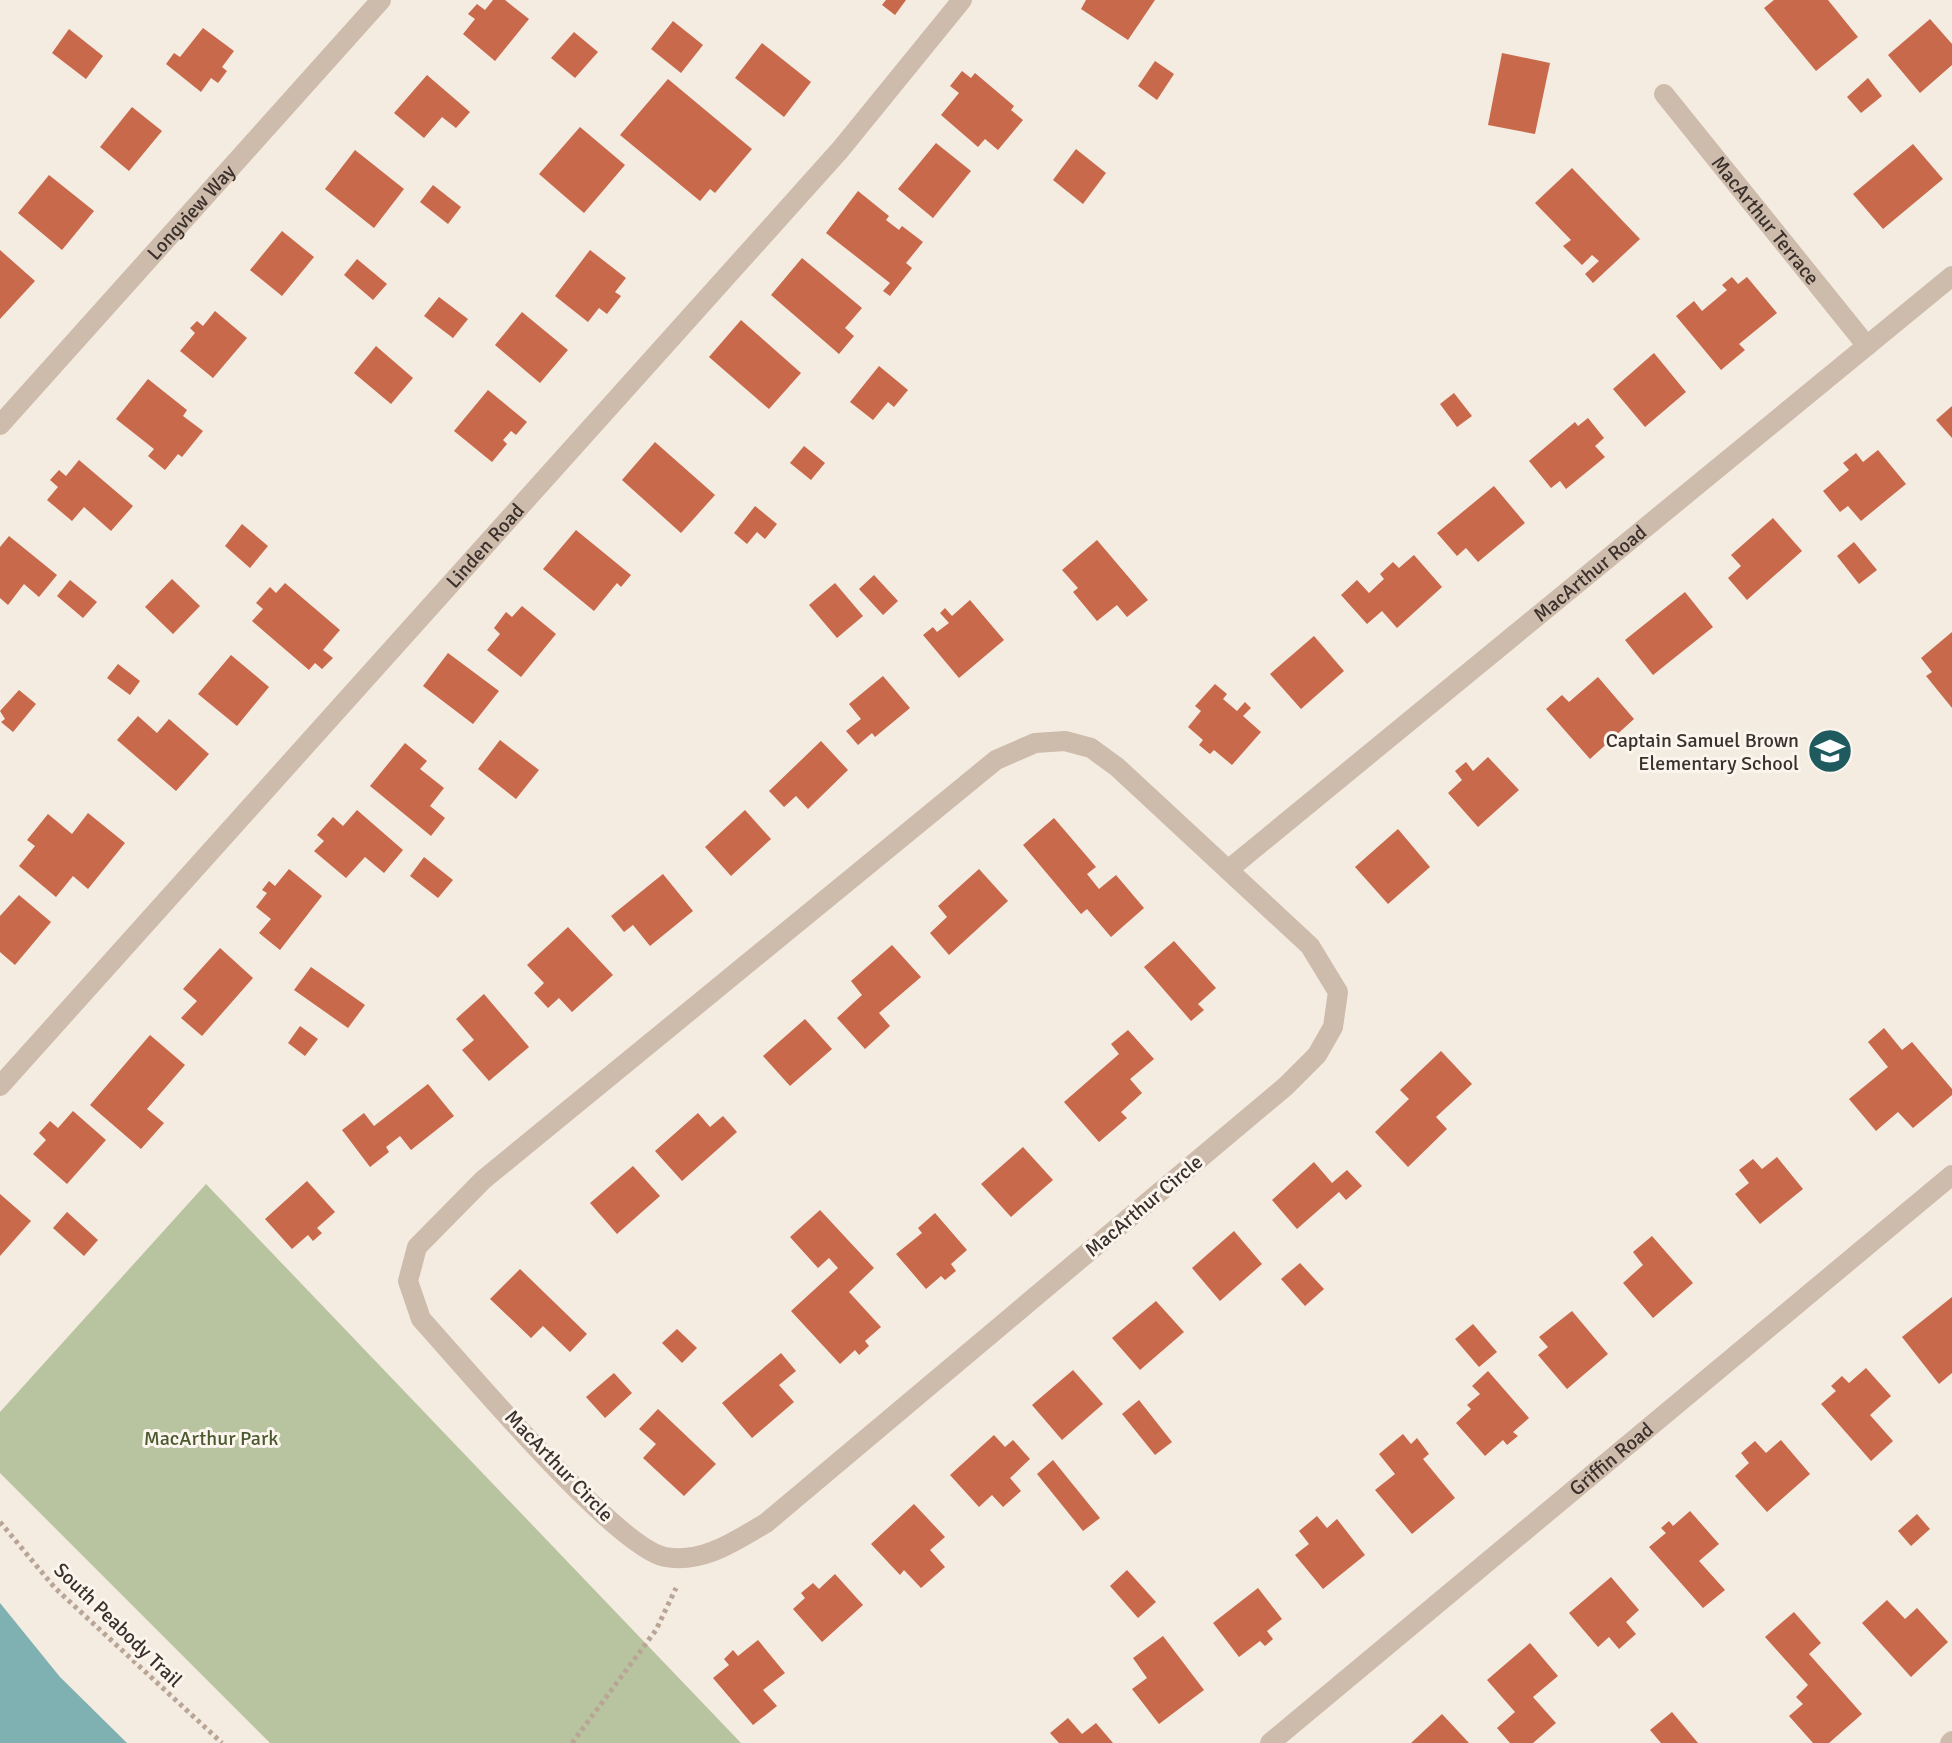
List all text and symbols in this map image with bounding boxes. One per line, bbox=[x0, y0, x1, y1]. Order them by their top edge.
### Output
street label: MacArthur Terrace bbox=[1706, 151, 1825, 290]
street label: Longview Way bbox=[141, 158, 241, 265]
street label: Linden Road bbox=[440, 498, 529, 593]
street label: MacArthur Road bbox=[1528, 519, 1652, 627]
school or university icon: Captain Samuel Brown Elementary School bbox=[1806, 727, 1854, 775]
place label: Captain Samuel Brown Elementary School bbox=[1606, 728, 1799, 776]
street label: MacArthur Circle bbox=[1080, 1150, 1208, 1262]
street label: MacArthur Circle bbox=[499, 1405, 619, 1527]
street label: Griffin Road bbox=[1564, 1417, 1658, 1501]
park label: MacArthur Park bbox=[144, 1426, 278, 1451]
street label: South Peabody Trail bbox=[49, 1557, 187, 1693]

